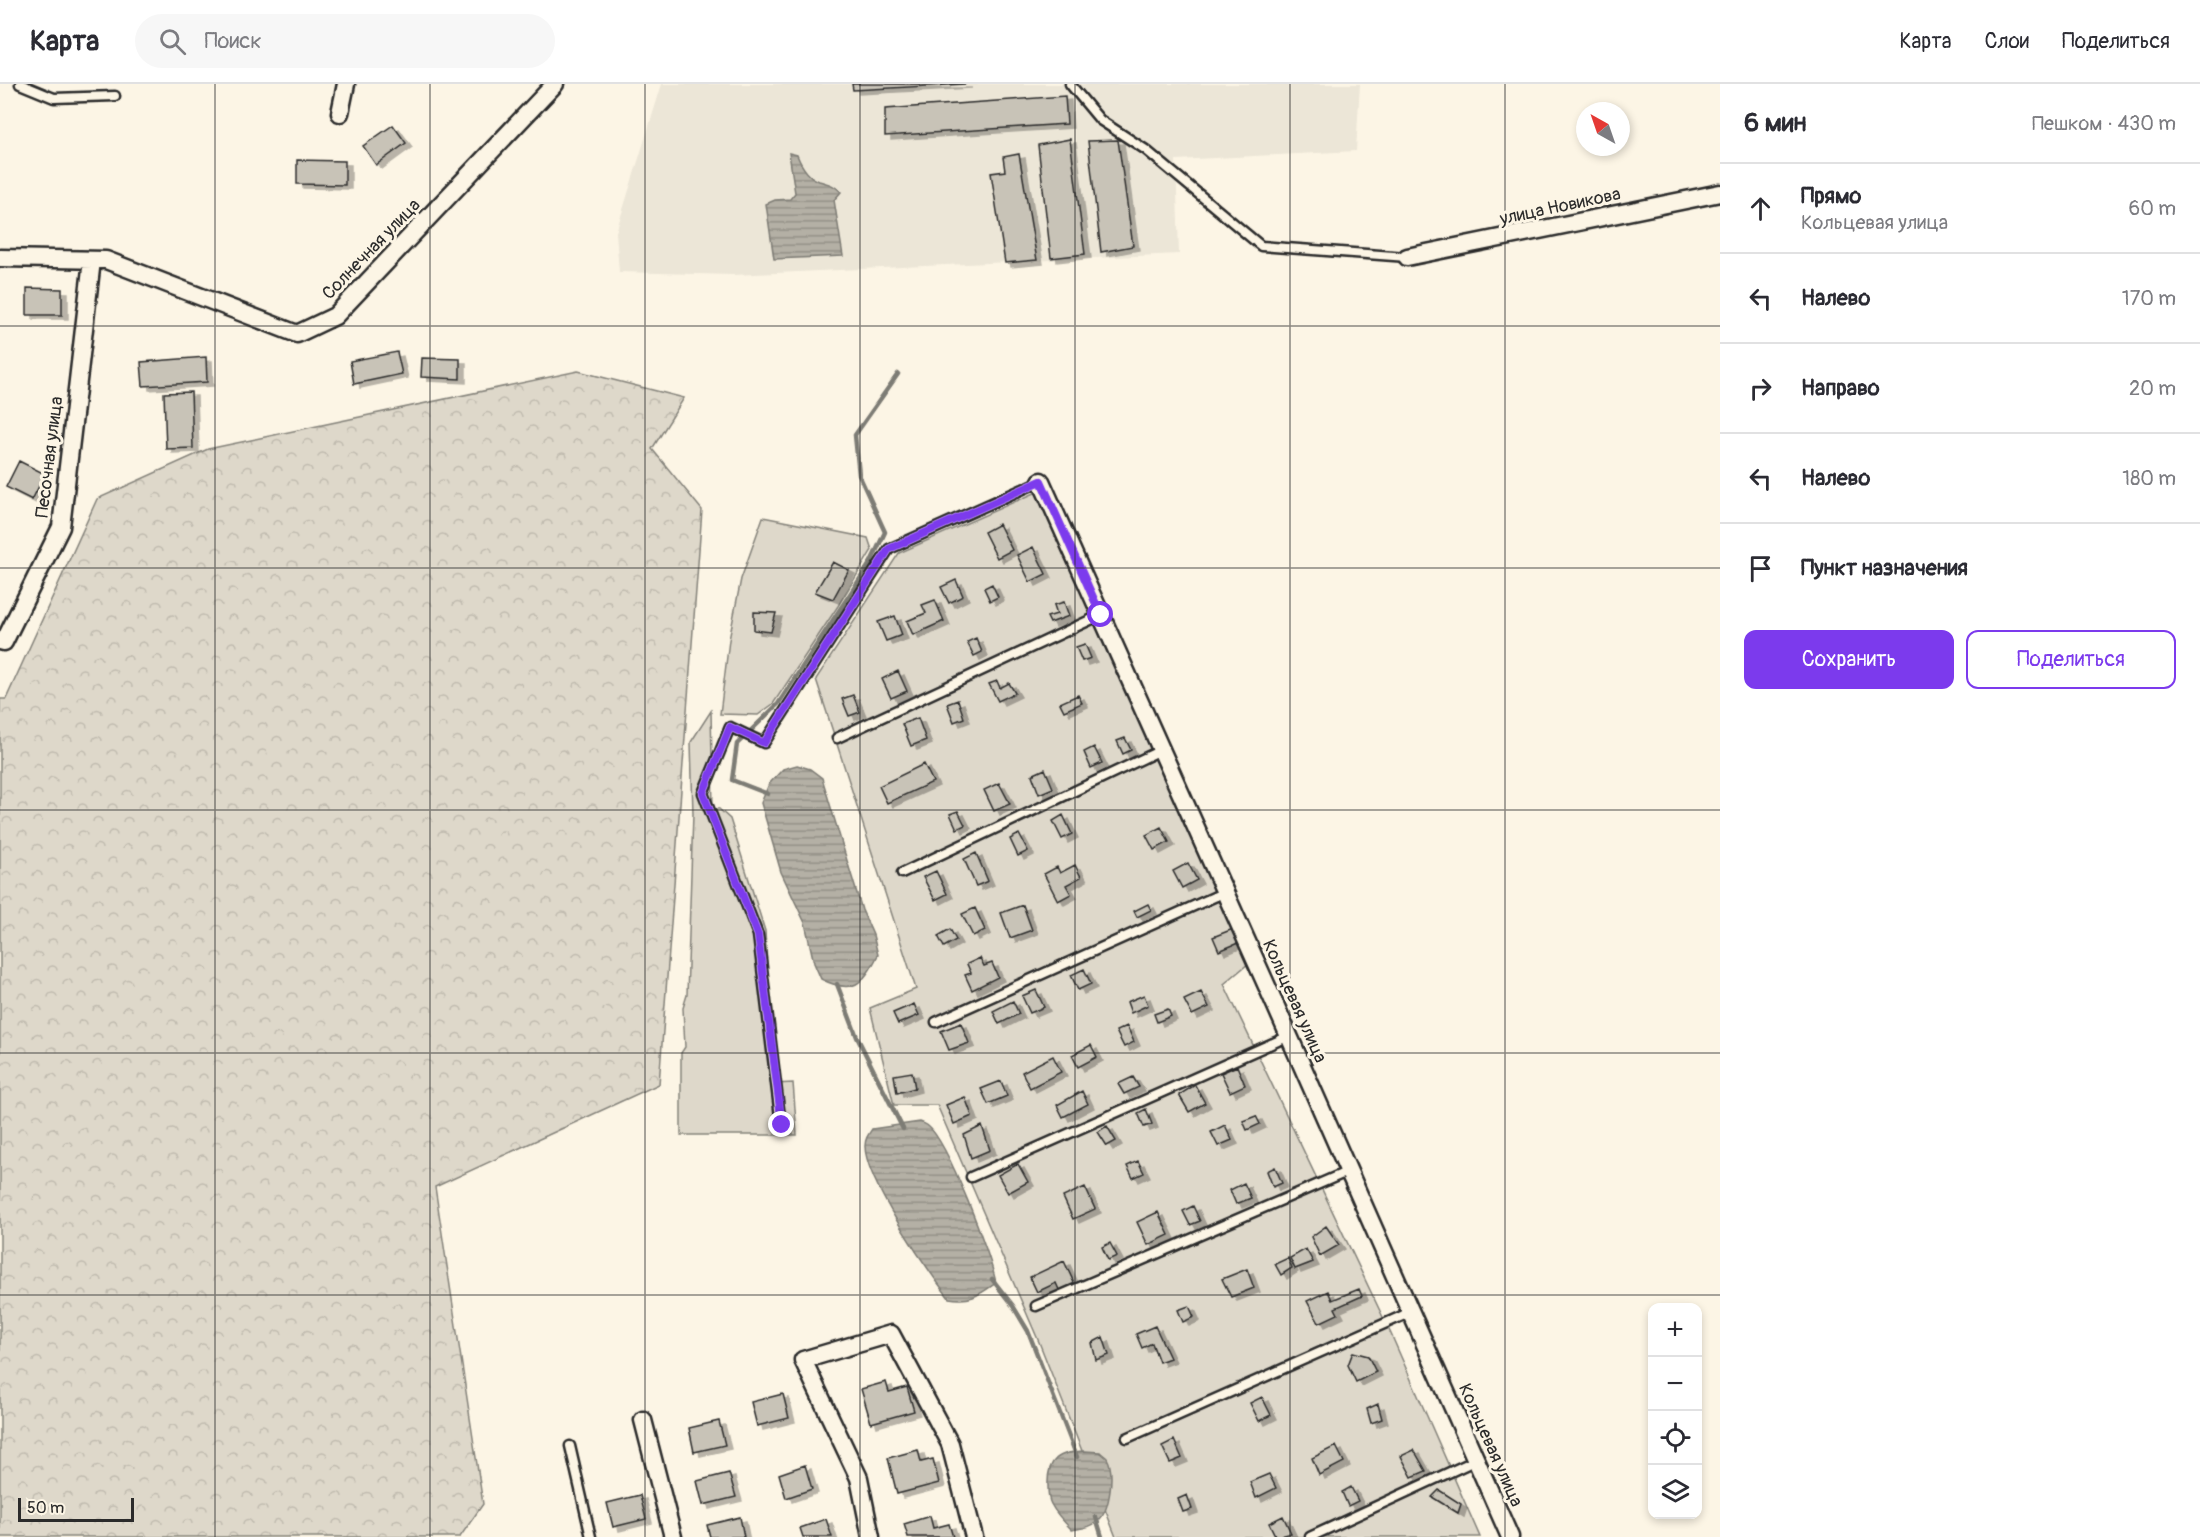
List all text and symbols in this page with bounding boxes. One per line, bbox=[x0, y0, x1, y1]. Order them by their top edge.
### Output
search box bbox=[135, 14, 555, 68]
text: Карта bbox=[30, 24, 99, 59]
icon: search bbox=[156, 25, 189, 58]
text: Поиск bbox=[204, 27, 262, 55]
text: Карта bbox=[1899, 28, 1951, 55]
text: Слои bbox=[1984, 28, 2029, 55]
text: Поделиться bbox=[2062, 28, 2170, 55]
north arrow bbox=[1576, 102, 1630, 156]
text: 6 мин bbox=[1744, 107, 1806, 139]
text: Пешком · 430 m bbox=[2032, 111, 2176, 136]
street label: улица Новикова bbox=[1497, 182, 1623, 231]
text: Прямо bbox=[1801, 182, 1861, 210]
icon: ahead bbox=[1744, 192, 1777, 225]
street label: Солнечная улица bbox=[317, 194, 425, 305]
text: 60 m bbox=[2129, 196, 2176, 221]
text: Кольцевая улица bbox=[1801, 210, 1948, 235]
icon: left bbox=[1744, 282, 1777, 315]
text: Налево bbox=[1801, 284, 1870, 312]
text: 170 m bbox=[2122, 286, 2176, 311]
icon: right bbox=[1744, 372, 1777, 405]
text: Направо bbox=[1801, 374, 1880, 402]
text: 20 m bbox=[2129, 376, 2176, 401]
street label: Песочная улица bbox=[31, 395, 68, 519]
icon: left bbox=[1744, 462, 1777, 495]
text: Налево bbox=[1801, 464, 1870, 492]
text: 180 m bbox=[2122, 466, 2176, 491]
icon: arrive bbox=[1744, 552, 1777, 585]
text: Пункт назначения bbox=[1801, 554, 1968, 582]
route start bbox=[1087, 601, 1113, 627]
button: Сохранить bbox=[1744, 630, 1954, 689]
button: Поделиться bbox=[1966, 630, 2176, 689]
street label: Кольцевая улица bbox=[1257, 936, 1332, 1066]
route end bbox=[768, 1111, 794, 1137]
map controls bbox=[1648, 1303, 1702, 1519]
button: + bbox=[1648, 1303, 1702, 1357]
button: − bbox=[1648, 1357, 1702, 1411]
street label: Кольцевая улица bbox=[1453, 1380, 1528, 1510]
button: locate bbox=[1648, 1411, 1702, 1465]
button: layers bbox=[1648, 1465, 1702, 1519]
scale bar bbox=[18, 1495, 134, 1522]
text: 50 m bbox=[27, 1498, 64, 1518]

